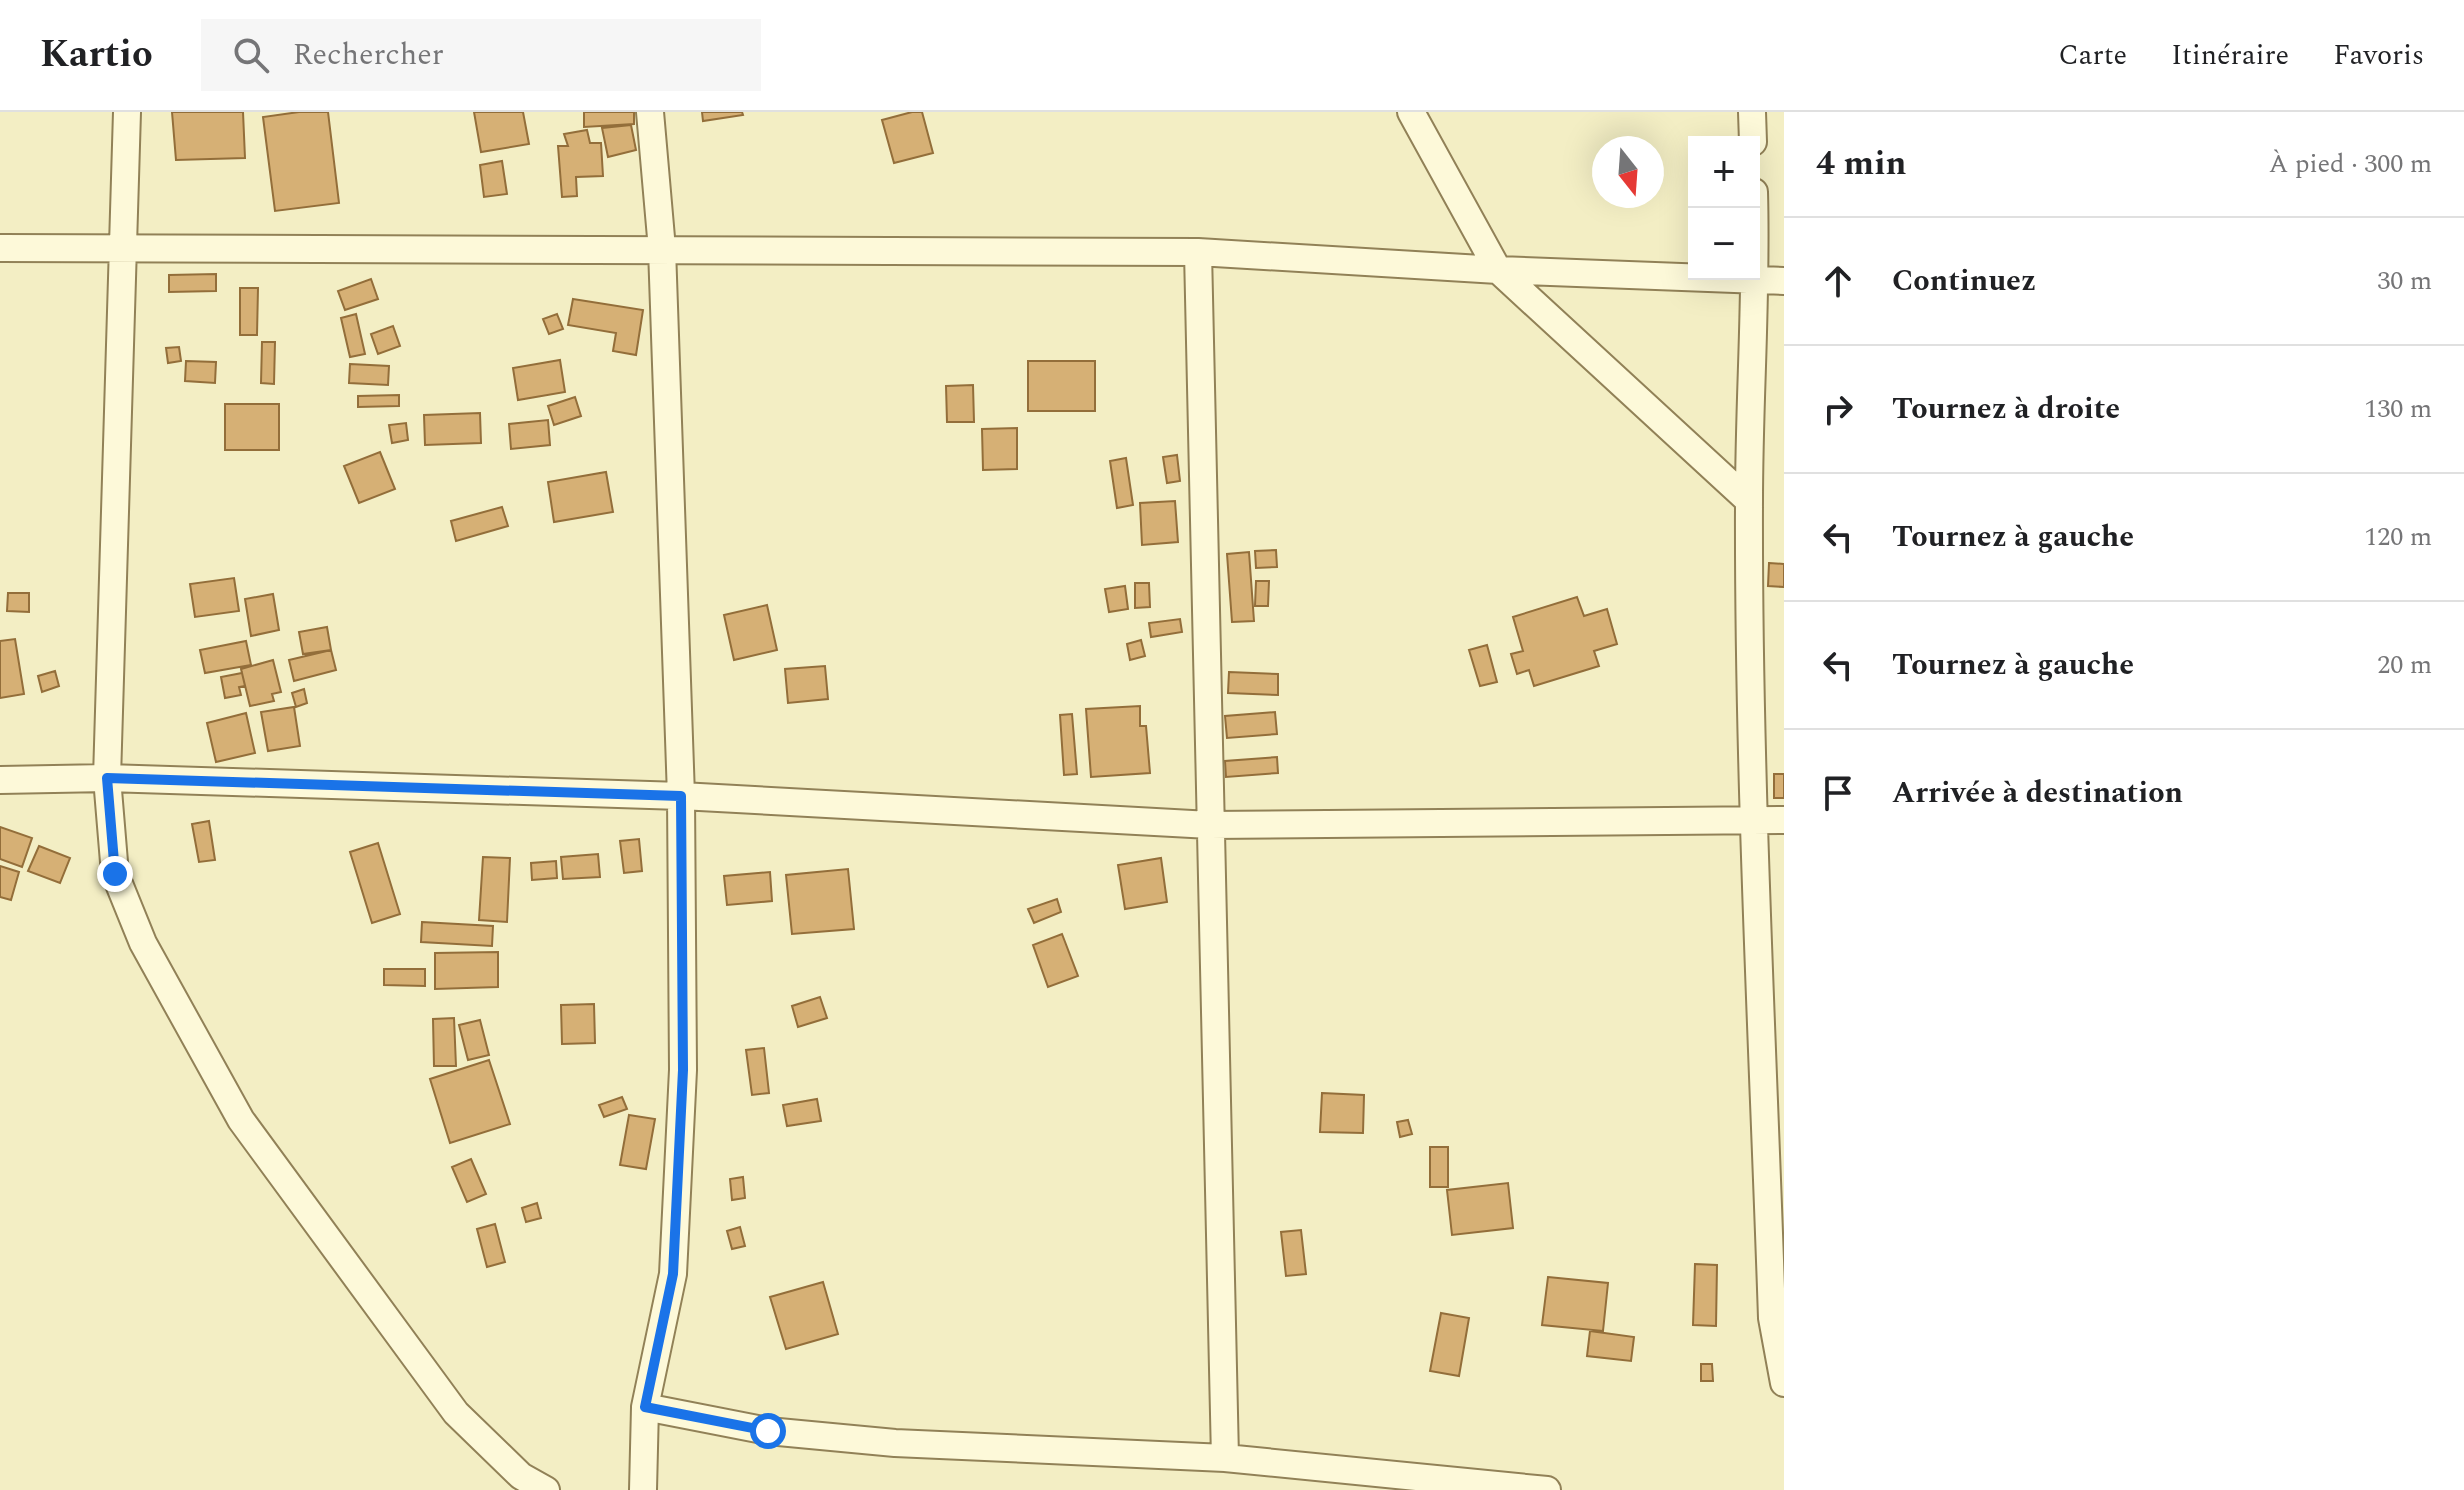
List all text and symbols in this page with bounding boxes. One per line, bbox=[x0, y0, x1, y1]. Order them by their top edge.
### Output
search box bbox=[201, 19, 761, 91]
text: Kartio bbox=[40, 26, 153, 84]
text: Rechercher bbox=[293, 32, 444, 78]
icon: search bbox=[229, 33, 273, 77]
text: Carte bbox=[2059, 34, 2127, 77]
text: Itinéraire bbox=[2171, 34, 2289, 77]
text: Favoris bbox=[2333, 34, 2424, 77]
north arrow bbox=[1592, 136, 1664, 208]
map controls bbox=[1688, 136, 1760, 280]
button: + bbox=[1688, 136, 1760, 208]
text: 4 min bbox=[1816, 138, 1906, 190]
text: À pied · 300 m bbox=[2269, 144, 2432, 184]
button: − bbox=[1688, 208, 1760, 280]
text: Continuez bbox=[1892, 258, 2036, 304]
icon: ahead bbox=[1816, 259, 1860, 303]
text: 30 m bbox=[2377, 261, 2432, 301]
text: Tournez à droite bbox=[1892, 386, 2120, 432]
icon: right bbox=[1816, 387, 1860, 431]
text: 130 m bbox=[2364, 389, 2432, 429]
text: Tournez à gauche bbox=[1892, 514, 2134, 560]
icon: left bbox=[1816, 515, 1860, 559]
text: 120 m bbox=[2364, 517, 2432, 557]
text: Tournez à gauche bbox=[1892, 642, 2134, 688]
icon: left bbox=[1816, 643, 1860, 687]
text: 20 m bbox=[2377, 645, 2432, 685]
text: Arrivée à destination bbox=[1892, 770, 2183, 816]
icon: arrive bbox=[1816, 771, 1860, 815]
route end bbox=[97, 856, 133, 892]
route start bbox=[750, 1413, 786, 1449]

